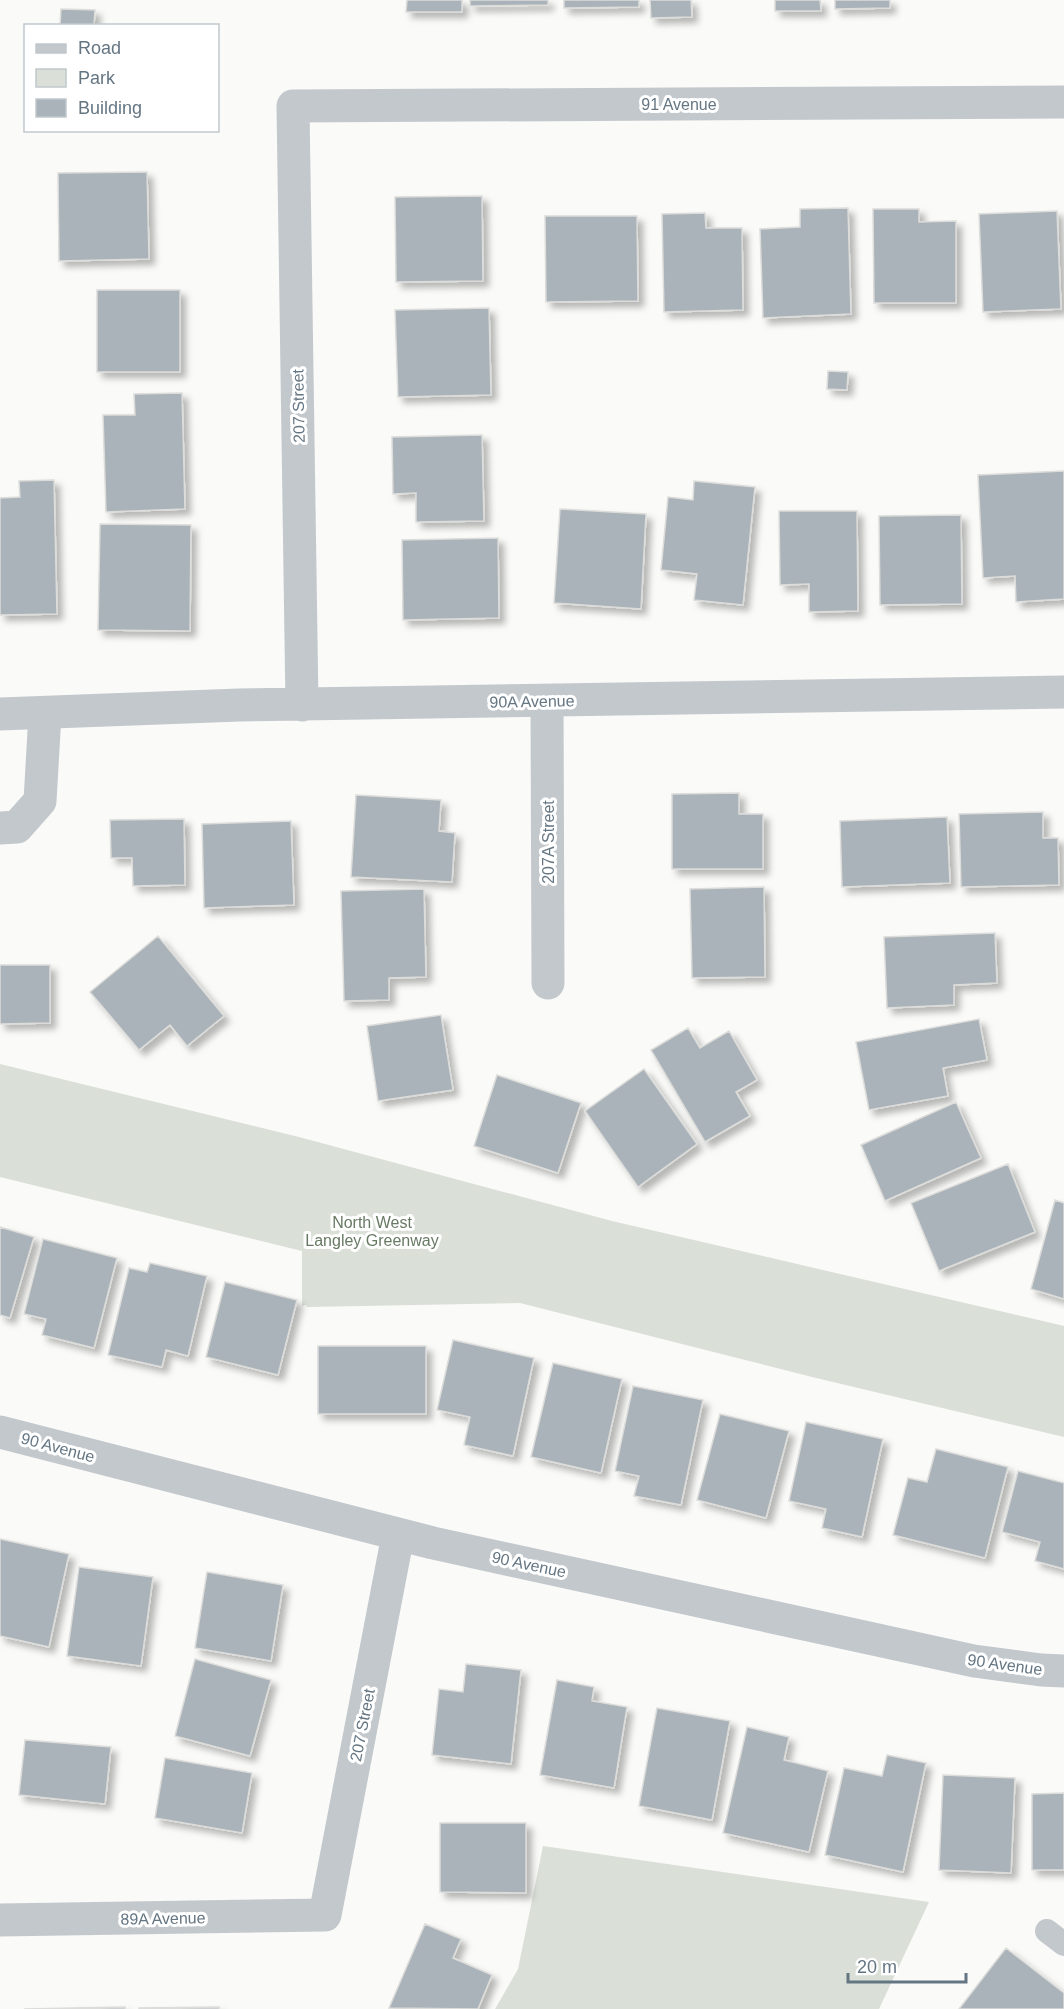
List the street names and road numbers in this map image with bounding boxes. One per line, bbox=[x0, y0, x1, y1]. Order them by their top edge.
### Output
street label: 91 Avenue bbox=[641, 96, 717, 113]
street label: 207 Street bbox=[289, 368, 308, 443]
street label: 90A Avenue bbox=[489, 692, 575, 711]
street label: 207A Street bbox=[540, 800, 557, 884]
street label: 90 Avenue bbox=[19, 1430, 97, 1465]
street label: 90 Avenue bbox=[490, 1548, 568, 1581]
street label: 90 Avenue bbox=[966, 1651, 1044, 1678]
street label: 207 Street bbox=[347, 1687, 378, 1763]
street label: 89A Avenue bbox=[120, 1909, 206, 1928]

